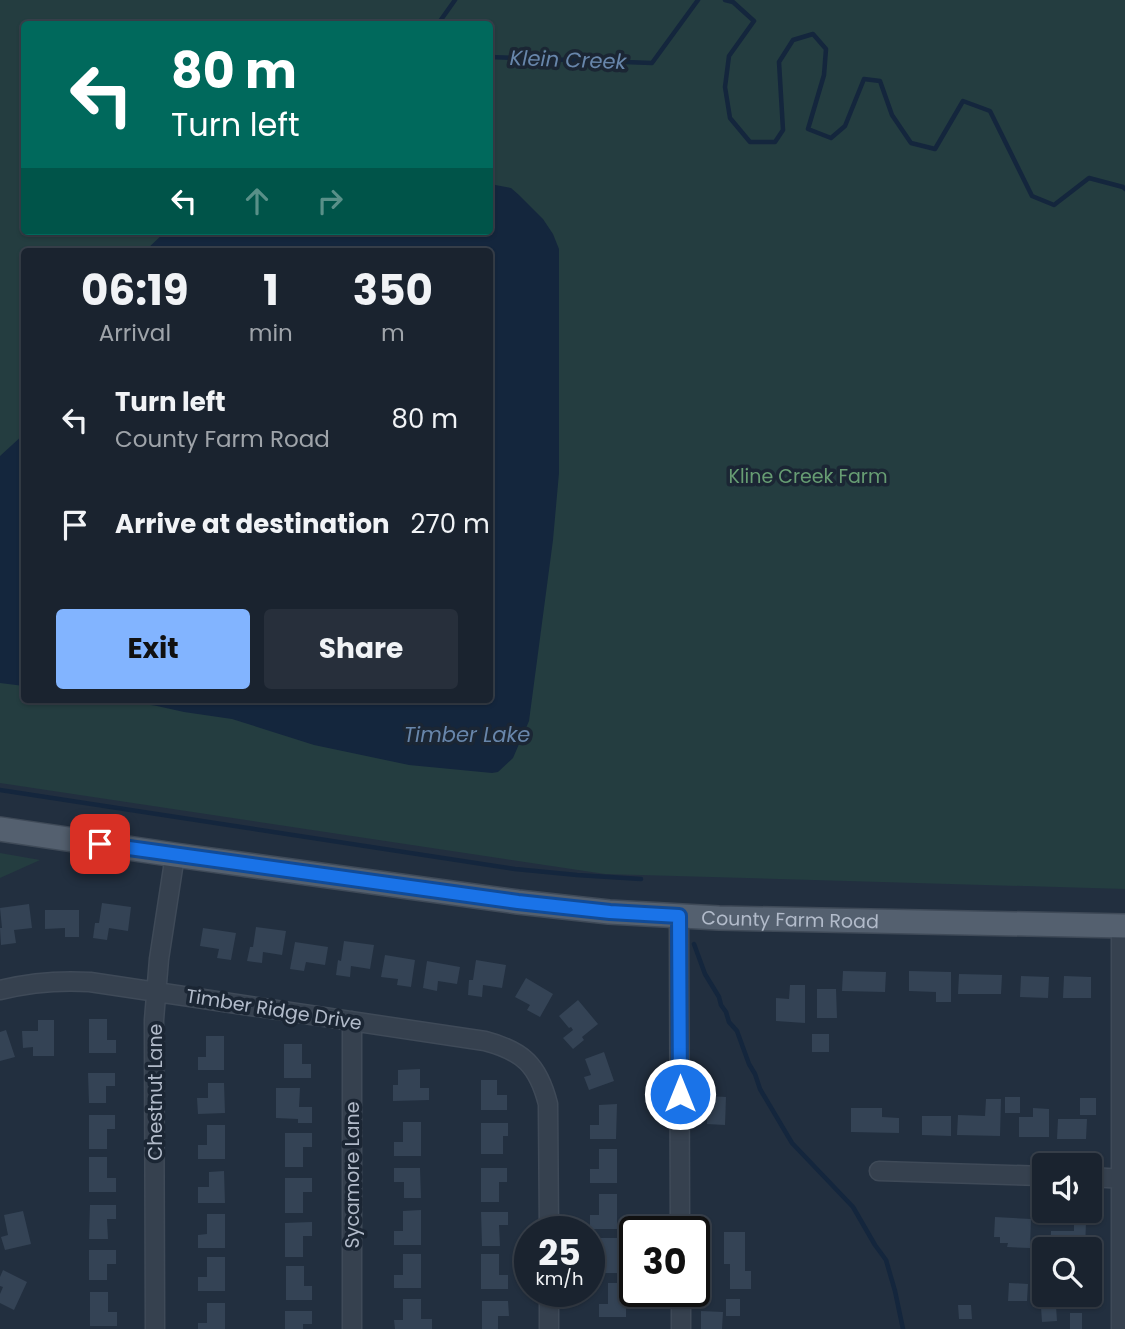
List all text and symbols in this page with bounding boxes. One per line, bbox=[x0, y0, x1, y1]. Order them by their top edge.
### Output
text: 80 m bbox=[171, 37, 297, 105]
water label: Klein Creek bbox=[509, 43, 628, 76]
icon: left bbox=[56, 49, 147, 140]
text: Turn left bbox=[171, 102, 300, 147]
icon: left bbox=[165, 182, 203, 220]
icon: ahead bbox=[238, 182, 276, 220]
icon: right bbox=[311, 182, 349, 220]
text: 06:19 bbox=[81, 261, 189, 320]
text: 1 bbox=[263, 261, 279, 320]
text: 350 bbox=[353, 261, 433, 320]
text: Arrival bbox=[99, 317, 171, 349]
text: min bbox=[249, 317, 293, 349]
text: m bbox=[381, 317, 405, 349]
text: Turn left bbox=[115, 384, 226, 420]
icon: left bbox=[56, 401, 94, 439]
text: 80 m bbox=[392, 401, 458, 437]
text: County Farm Road bbox=[115, 423, 330, 455]
park label: Kline Creek Farm bbox=[729, 463, 888, 490]
icon: arrive bbox=[56, 506, 94, 544]
text: Arrive at destination bbox=[115, 506, 390, 542]
text: 270 m bbox=[411, 506, 490, 542]
button: Exit bbox=[56, 609, 250, 689]
button: Share bbox=[264, 609, 458, 689]
water label: Timber Lake bbox=[404, 720, 530, 749]
pin bbox=[70, 814, 130, 874]
icon: arrive bbox=[81, 825, 119, 863]
street label: County Farm Road bbox=[701, 904, 879, 935]
street label: Timber Ridge Drive bbox=[184, 982, 364, 1037]
street label: Chestnut Lane bbox=[142, 1024, 169, 1160]
position arrow bbox=[643, 1057, 717, 1131]
street label: Sycamore Lane bbox=[339, 1102, 366, 1248]
map controls bbox=[1032, 1153, 1102, 1307]
button: sound bbox=[1032, 1153, 1102, 1223]
speed limit sign: 30 bbox=[619, 1216, 710, 1307]
text: 25 bbox=[538, 1228, 581, 1277]
button: search bbox=[1032, 1237, 1102, 1307]
text: km/h bbox=[536, 1266, 583, 1291]

